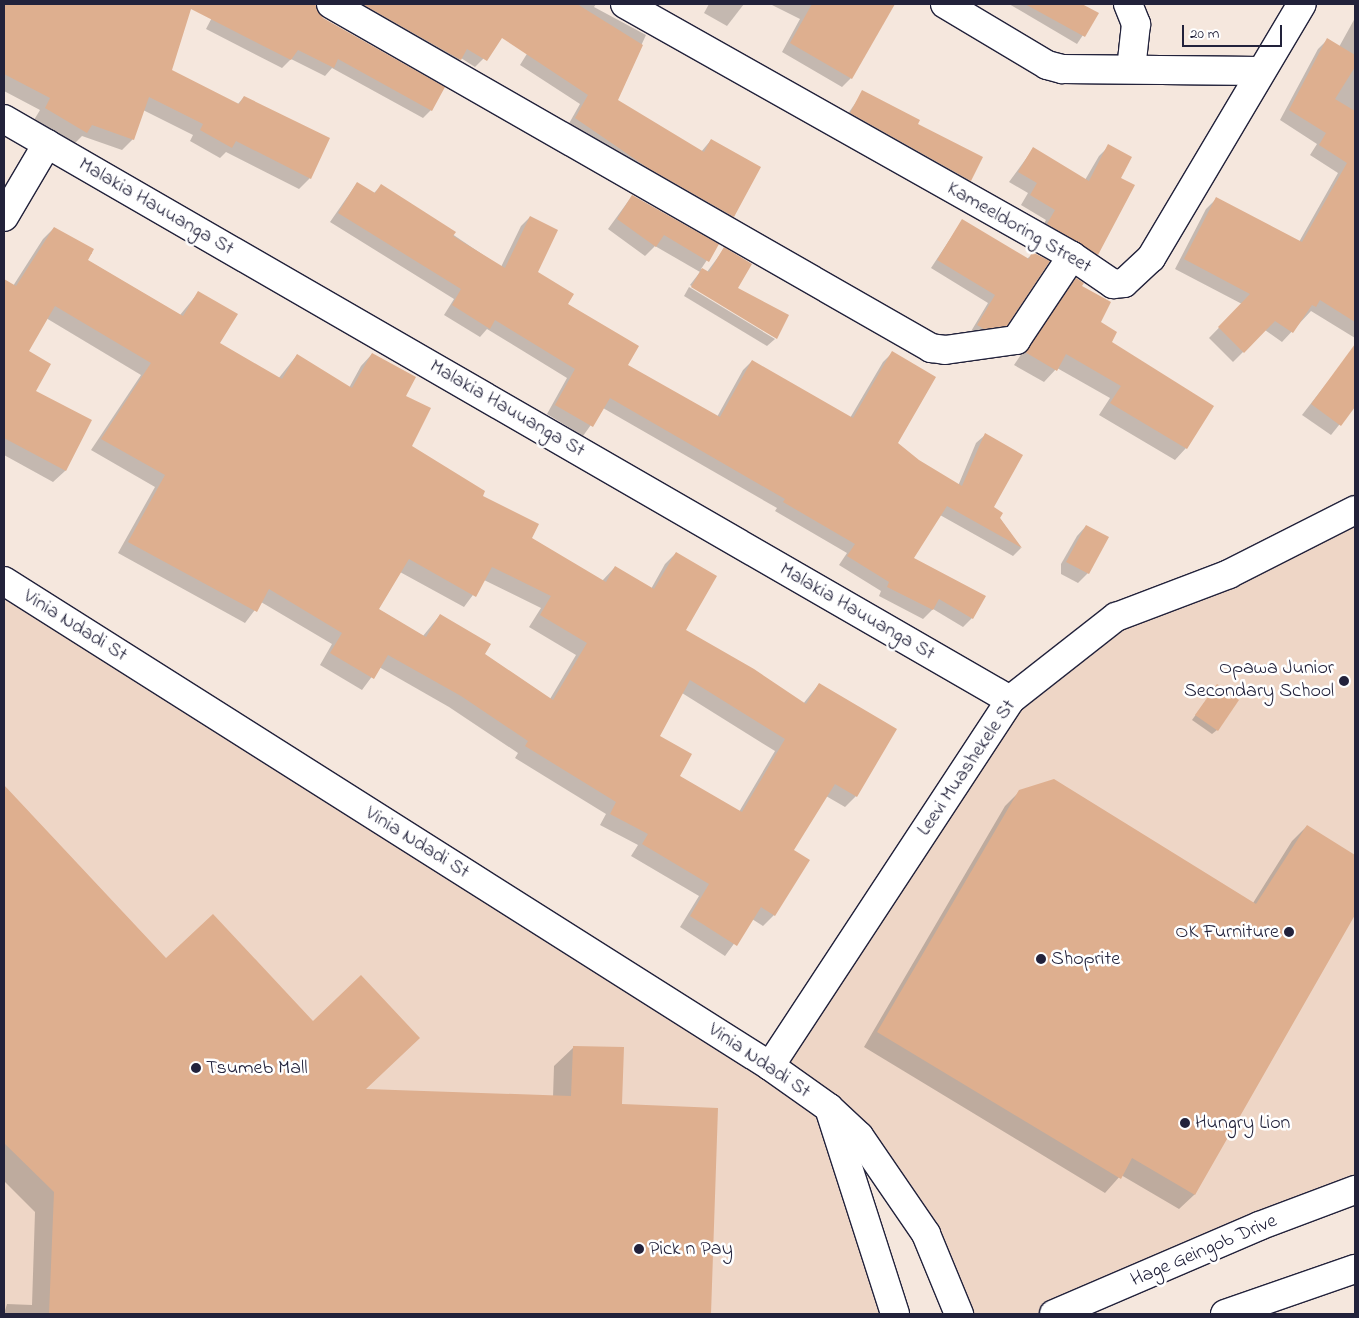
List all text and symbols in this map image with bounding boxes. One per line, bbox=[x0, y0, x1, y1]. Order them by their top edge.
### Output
scale bar bbox=[1184, 15, 1284, 47]
text: 20 m bbox=[1190, 23, 1219, 45]
street label: Malakia Hauuanga St bbox=[74, 153, 238, 261]
street label: Kameeldoring Street bbox=[942, 177, 1096, 279]
street label: Malakia Hauuanga St bbox=[425, 355, 589, 463]
street label: Malakia Hauuanga St bbox=[775, 558, 939, 666]
street label: Vinia Ndadi St bbox=[19, 585, 131, 667]
place label: Opawa Junior Secondary School bbox=[1184, 657, 1334, 704]
marker: Opawa Junior Secondary School bbox=[1338, 675, 1350, 687]
street label: Leevi Muashekele St bbox=[913, 695, 1021, 841]
street label: Vinia Ndadi St bbox=[361, 802, 473, 884]
place label: OK Furniture bbox=[1175, 920, 1279, 944]
marker: OK Furniture bbox=[1283, 926, 1295, 938]
place label: Shoprite bbox=[1051, 947, 1120, 971]
marker: Shoprite bbox=[1035, 953, 1047, 965]
street label: Vinia Ndadi St bbox=[703, 1018, 815, 1104]
place label: Tsumeb Mall bbox=[206, 1056, 308, 1080]
marker: Tsumeb Mall bbox=[190, 1062, 202, 1074]
place label: Hungry Lion bbox=[1195, 1111, 1290, 1135]
marker: Hungry Lion bbox=[1179, 1117, 1191, 1129]
street label: Hage Geingob Drive bbox=[1127, 1209, 1281, 1293]
place label: Pick n Pay bbox=[649, 1237, 733, 1261]
marker: Pick n Pay bbox=[633, 1243, 645, 1255]

